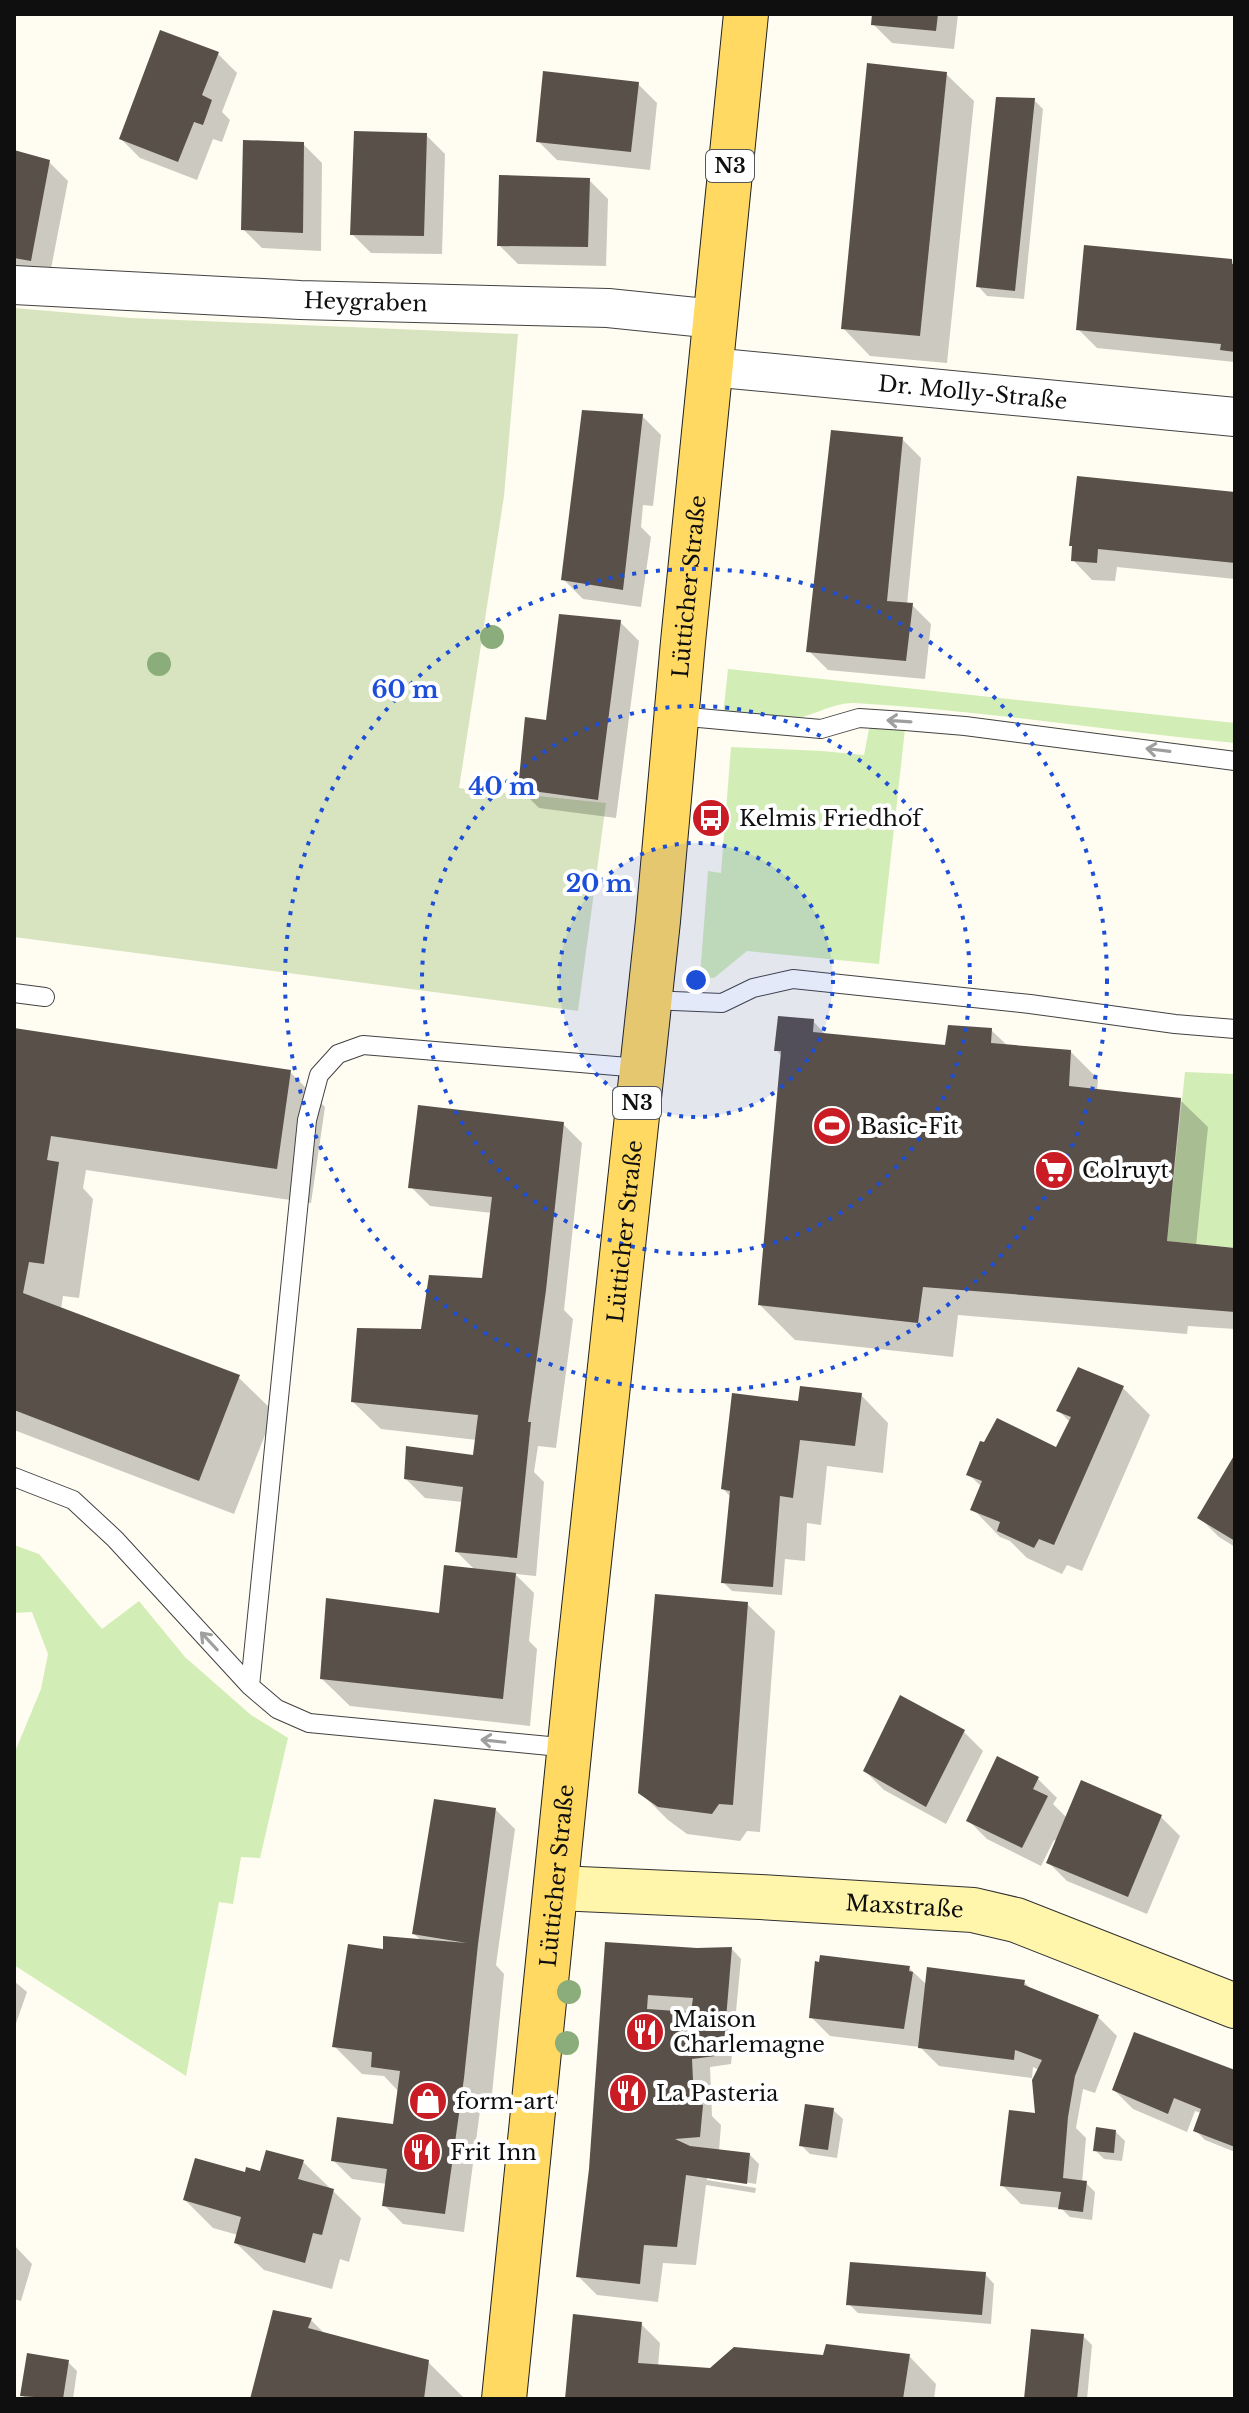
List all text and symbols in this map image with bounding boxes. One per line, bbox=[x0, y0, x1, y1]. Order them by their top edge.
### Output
road number: N3 bbox=[706, 150, 754, 182]
street label: Heygraben bbox=[303, 287, 428, 317]
street label: Dr. Molly-Straße bbox=[877, 370, 1069, 414]
street label: Lütticher Straße bbox=[666, 494, 711, 679]
text: 60 m bbox=[371, 675, 439, 704]
one-way arrow bbox=[886, 713, 913, 728]
one-way arrow bbox=[1146, 742, 1171, 757]
text: 40 m bbox=[469, 772, 536, 801]
bus stop icon: Kelmis Friedhof bbox=[690, 797, 732, 839]
place label: Kelmis Friedhof bbox=[739, 805, 924, 832]
text: 20 m bbox=[566, 869, 633, 898]
centre of rings bbox=[682, 966, 710, 994]
road number: N3 bbox=[613, 1087, 661, 1119]
sports icon: Basic-Fit bbox=[811, 1105, 853, 1147]
place label: Basic-Fit bbox=[860, 1113, 959, 1140]
street label: Lütticher Straße bbox=[601, 1139, 648, 1324]
supermarket icon: Colruyt bbox=[1033, 1149, 1075, 1191]
place label: Colruyt bbox=[1082, 1157, 1169, 1184]
one-way arrow bbox=[200, 1631, 218, 1651]
one-way arrow bbox=[480, 1733, 506, 1748]
street label: Lütticher Straße bbox=[534, 1783, 579, 1968]
street label: Maxstraße bbox=[845, 1889, 964, 1923]
place label: Maison Charlemagne bbox=[673, 2006, 825, 2058]
restaurant icon: Maison Charlemagne bbox=[624, 2011, 666, 2053]
restaurant icon: La Pasteria bbox=[607, 2072, 649, 2114]
shop icon: form-art bbox=[407, 2080, 449, 2122]
place label: La Pasteria bbox=[656, 2080, 779, 2107]
place label: form-art bbox=[456, 2088, 555, 2115]
restaurant icon: Frit Inn bbox=[401, 2131, 443, 2173]
place label: Frit Inn bbox=[450, 2139, 537, 2166]

